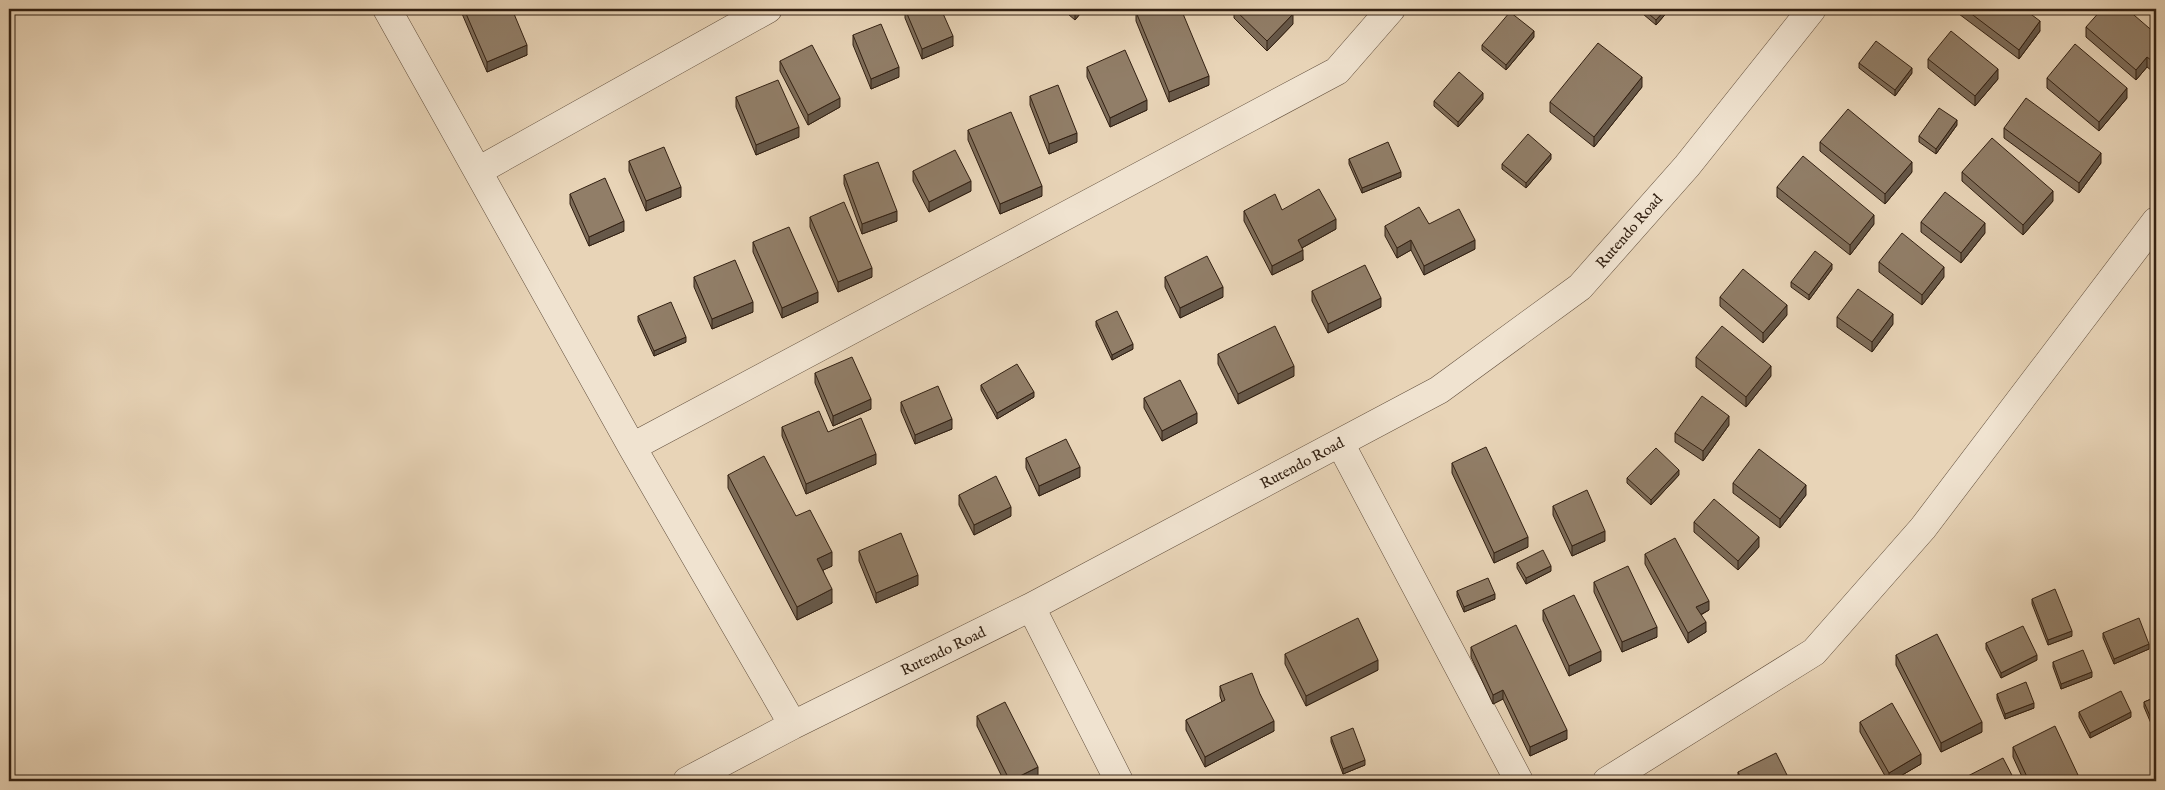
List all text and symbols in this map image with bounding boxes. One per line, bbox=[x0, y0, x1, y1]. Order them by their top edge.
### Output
street label: Rutendo Road bbox=[1592, 189, 1668, 272]
street label: Rutendo Road bbox=[1257, 433, 1348, 494]
street label: Rutendo Road bbox=[898, 622, 990, 680]

